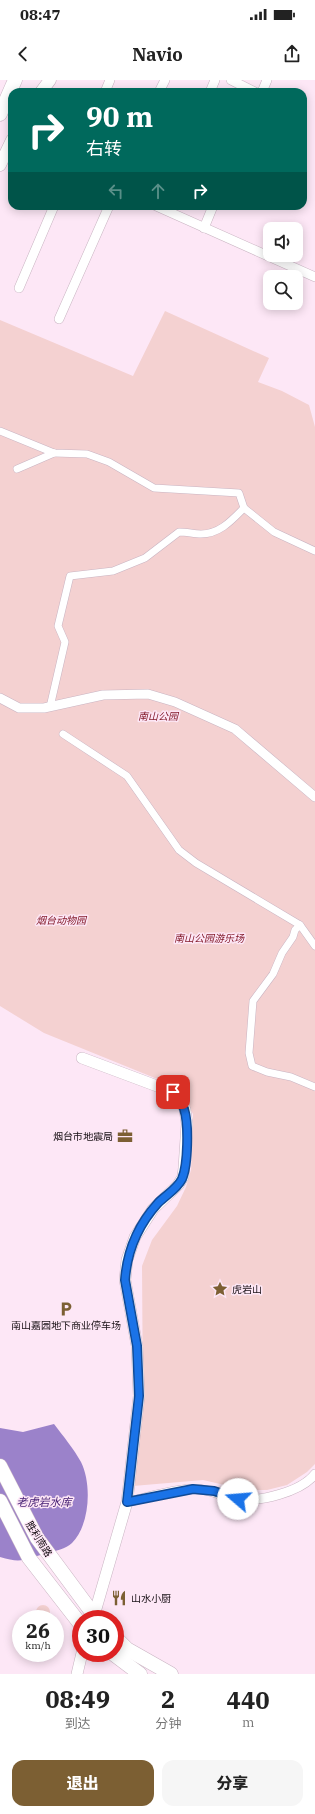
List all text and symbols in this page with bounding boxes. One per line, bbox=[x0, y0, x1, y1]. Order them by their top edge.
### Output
text: 08:47 bbox=[20, 5, 61, 24]
icon: back bbox=[12, 43, 34, 65]
text: Navio bbox=[132, 43, 183, 66]
icon: share bbox=[281, 43, 303, 65]
text: 90 m bbox=[86, 98, 153, 135]
icon: right bbox=[20, 104, 72, 156]
text: 右转 bbox=[86, 137, 122, 160]
icon: left bbox=[105, 180, 127, 202]
icon: ahead bbox=[147, 180, 169, 202]
icon: right bbox=[189, 180, 211, 202]
map controls bbox=[263, 222, 303, 310]
button: sound bbox=[263, 222, 303, 262]
button: search bbox=[263, 270, 303, 310]
park label: 南山公园 bbox=[138, 710, 180, 723]
park label: 烟台动物园 bbox=[36, 914, 88, 927]
park label: 南山公园游乐场 bbox=[174, 932, 245, 945]
pin bbox=[156, 1075, 190, 1109]
icon: arrive bbox=[162, 1081, 184, 1103]
office icon: 烟台市地震局 bbox=[116, 1127, 134, 1145]
place label: 烟台市地震局 bbox=[53, 1130, 113, 1143]
place icon: 虎岩山 bbox=[211, 1280, 229, 1298]
place label: 虎岩山 bbox=[232, 1283, 262, 1296]
parking icon: 南山嘉园地下商业停车场 bbox=[57, 1300, 75, 1318]
place label: 南山嘉园地下商业停车场 bbox=[11, 1319, 121, 1332]
position arrow bbox=[217, 1478, 259, 1520]
water label: 老虎岩水库 bbox=[17, 1495, 73, 1509]
street label: 胜利南路 bbox=[23, 1519, 55, 1559]
restaurant icon: 山水小厨 bbox=[110, 1589, 128, 1607]
place label: 山水小厨 bbox=[131, 1592, 171, 1605]
speed limit sign: 30 bbox=[72, 1610, 124, 1662]
text: 26 bbox=[26, 1617, 50, 1644]
text: km/h bbox=[25, 1639, 51, 1652]
text: 08:49 bbox=[45, 1683, 110, 1715]
text: 2 bbox=[161, 1683, 176, 1715]
text: 440 bbox=[227, 1684, 270, 1716]
text: m bbox=[242, 1714, 254, 1731]
text: 到达 bbox=[65, 1715, 91, 1732]
text: 分钟 bbox=[155, 1715, 181, 1732]
button: 退出 bbox=[12, 1760, 154, 1806]
button: 分享 bbox=[162, 1760, 303, 1806]

